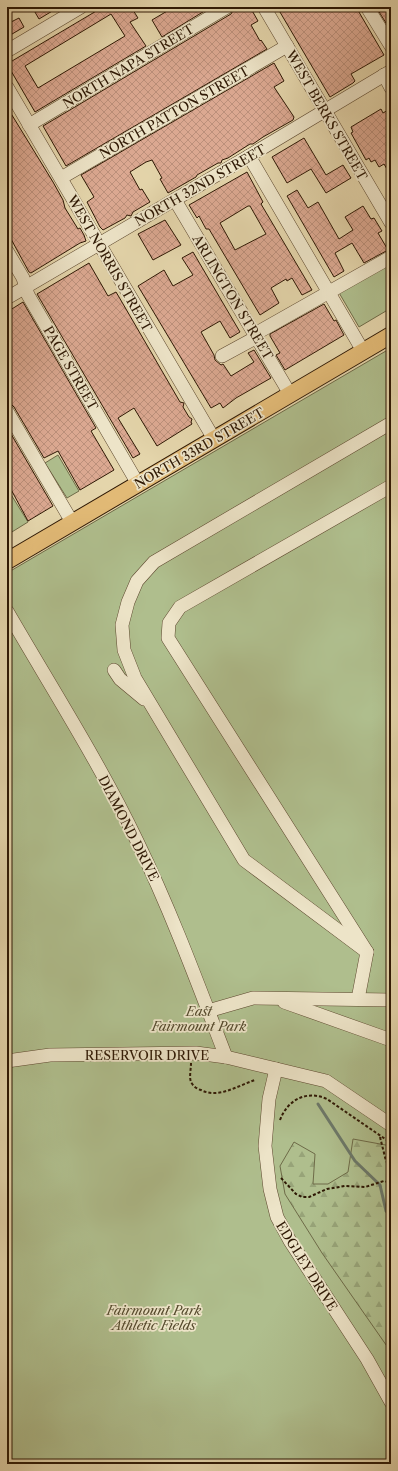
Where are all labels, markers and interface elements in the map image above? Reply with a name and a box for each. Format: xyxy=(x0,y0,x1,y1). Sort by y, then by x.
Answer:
street label: NORTH NAPA STREET xyxy=(59,20,197,112)
street label: WEST BERKS STREET xyxy=(283,46,371,183)
street label: NORTH PATTON STREET xyxy=(96,62,252,162)
street label: NORTH 32ND STREET xyxy=(132,141,269,229)
street label: WEST NORRIS STREET xyxy=(64,191,156,334)
street label: ARLINGTON STREET xyxy=(189,231,277,363)
street label: PAGE STREET xyxy=(40,323,102,413)
street label: NORTH 33RD STREET xyxy=(131,404,267,492)
street label: DIAMOND DRIVE xyxy=(95,772,163,884)
park label: East Fairmount Park xyxy=(151,1003,247,1034)
street label: RESERVOIR DRIVE xyxy=(85,1047,209,1063)
street label: EDGLEY DRIVE xyxy=(273,1218,341,1314)
park label: Fairmount Park Athletic Fields xyxy=(106,1302,202,1333)

